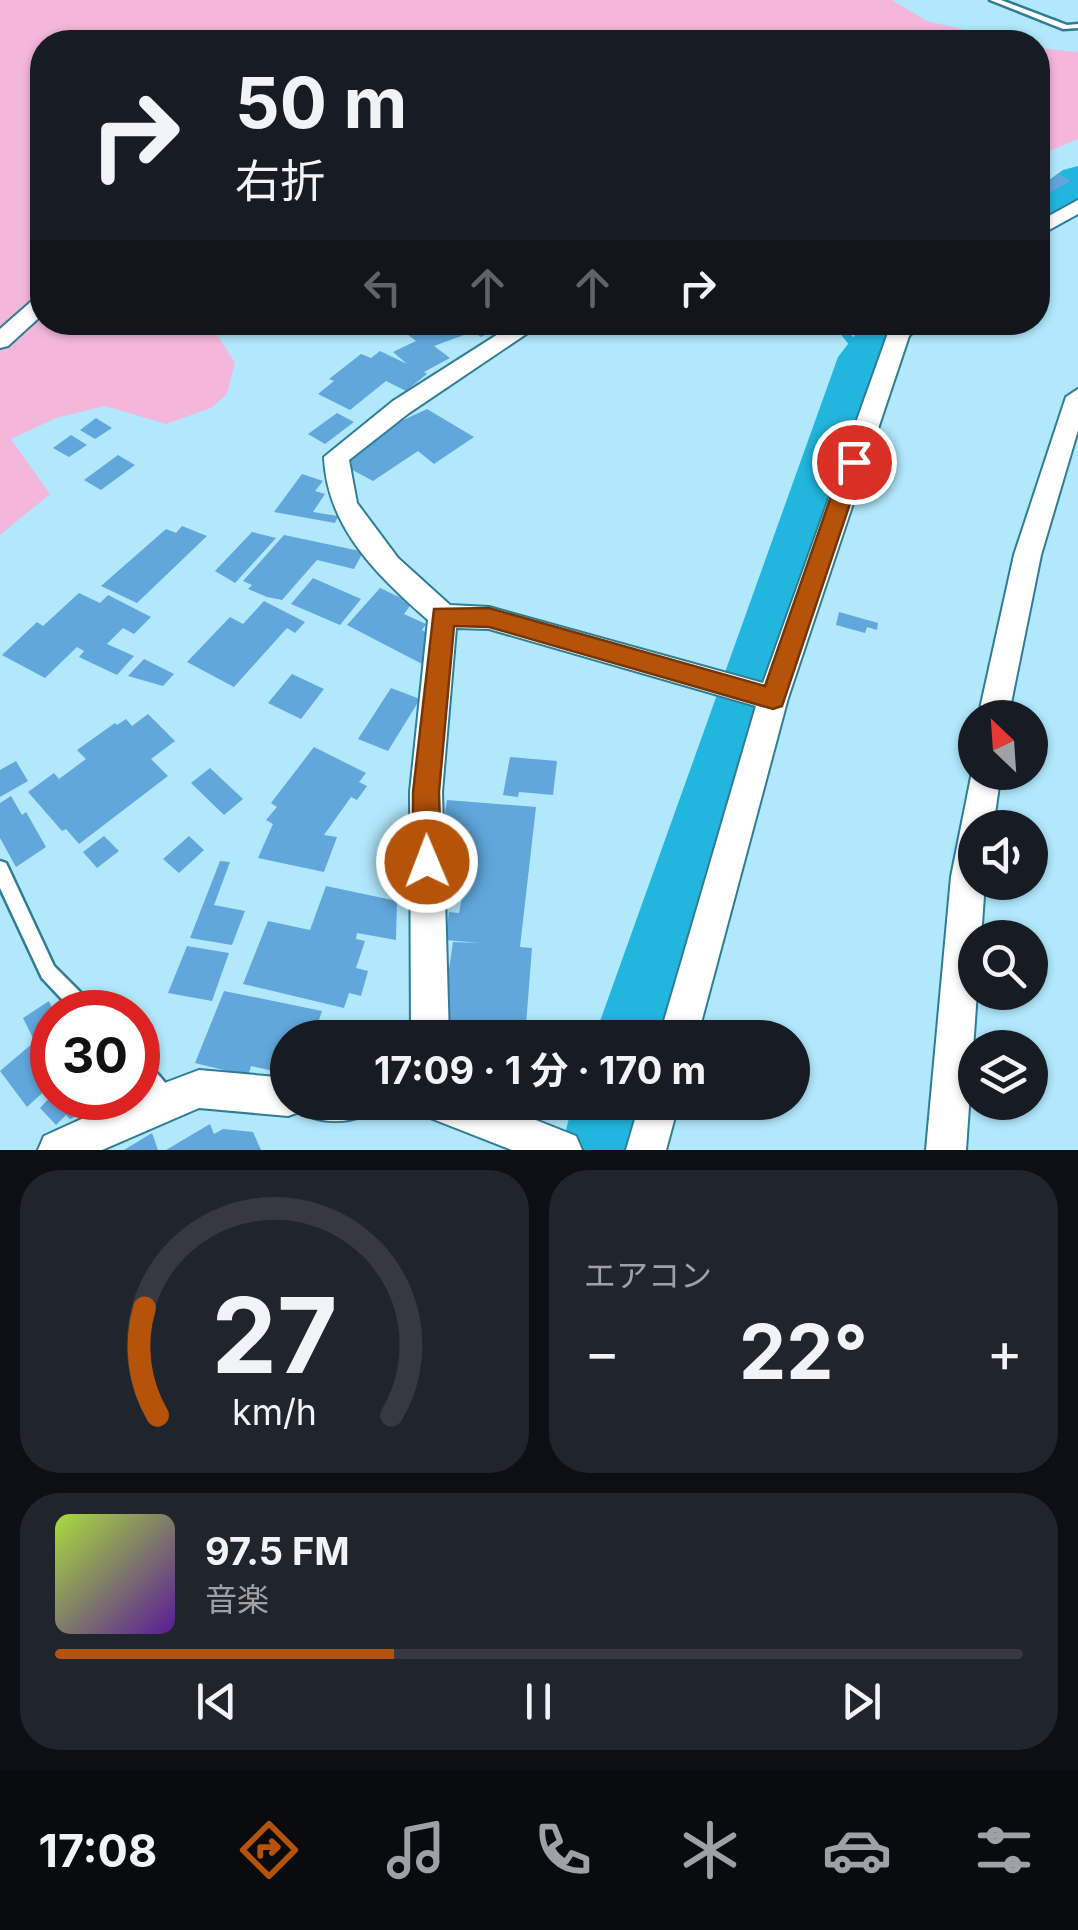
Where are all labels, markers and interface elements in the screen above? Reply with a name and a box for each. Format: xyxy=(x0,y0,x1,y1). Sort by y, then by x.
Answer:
text: 50 m xyxy=(235,60,407,145)
icon: right xyxy=(70,70,200,200)
text: 右折 xyxy=(235,153,325,208)
icon: left xyxy=(355,260,410,315)
icon: ahead xyxy=(460,260,515,315)
icon: ahead xyxy=(565,260,620,315)
icon: right xyxy=(670,260,725,315)
pin xyxy=(812,420,897,505)
icon: arrive xyxy=(827,435,882,490)
north arrow xyxy=(958,700,1048,790)
map controls xyxy=(958,700,1048,1120)
position arrow xyxy=(375,810,479,914)
button: sound xyxy=(958,810,1048,900)
button: search xyxy=(958,920,1048,1010)
speed limit sign: 30 xyxy=(30,990,160,1120)
button: layers xyxy=(958,1030,1048,1120)
text: 17:09 · 1 分 · 170 m xyxy=(374,1047,706,1093)
text: エアコン xyxy=(584,1256,712,1295)
text: 27 xyxy=(212,1272,338,1398)
text: 22° xyxy=(739,1306,868,1397)
text: − xyxy=(584,1319,620,1385)
text: + xyxy=(987,1319,1023,1385)
text: km/h xyxy=(232,1390,317,1434)
text: 97.5 FM xyxy=(205,1528,350,1574)
text: 音楽 xyxy=(205,1580,269,1619)
icon: previous xyxy=(189,1674,244,1729)
icon: pause xyxy=(511,1674,566,1729)
icon: next xyxy=(834,1674,889,1729)
icon: directions xyxy=(234,1815,304,1885)
icon: music xyxy=(381,1815,451,1885)
icon: phone xyxy=(528,1815,598,1885)
icon: climate xyxy=(675,1815,745,1885)
icon: car xyxy=(822,1815,892,1885)
icon: filters xyxy=(969,1815,1039,1885)
text: 17:08 xyxy=(39,1823,157,1878)

